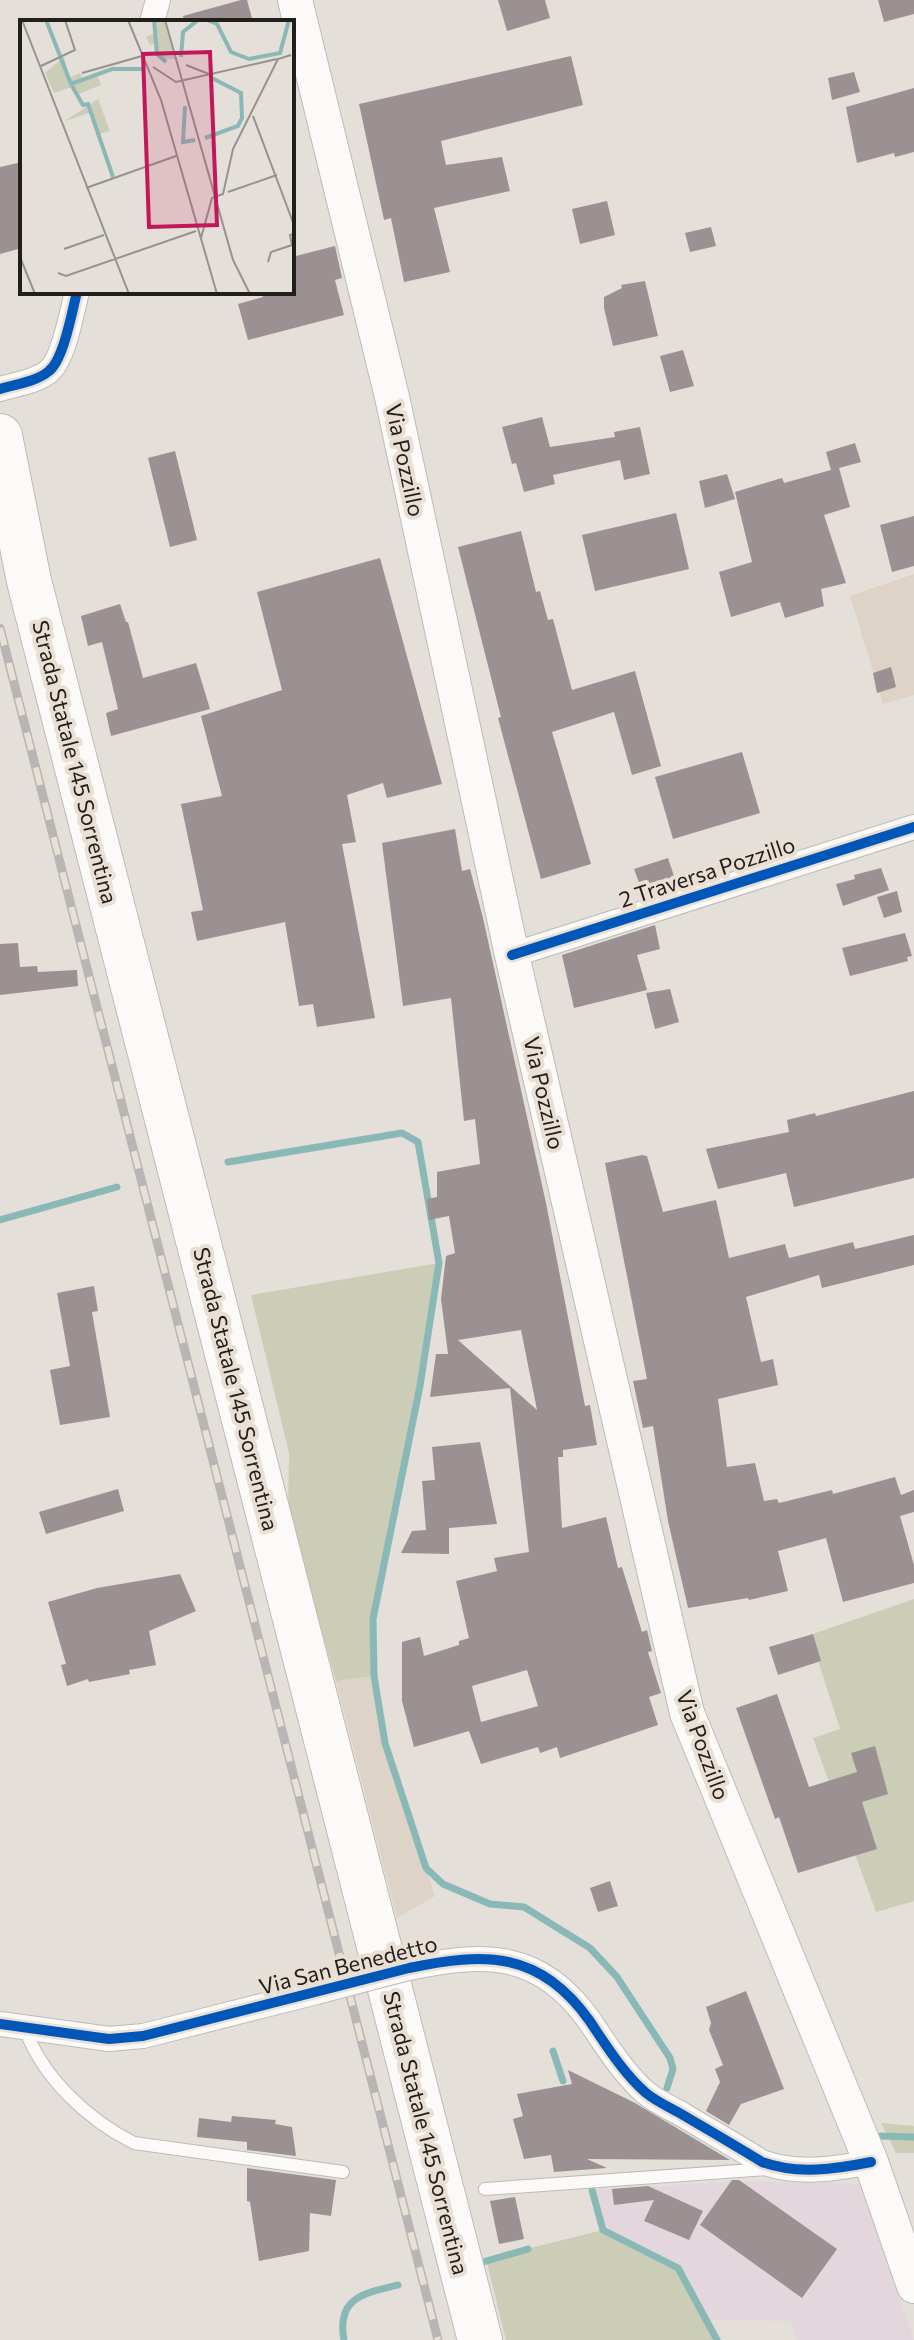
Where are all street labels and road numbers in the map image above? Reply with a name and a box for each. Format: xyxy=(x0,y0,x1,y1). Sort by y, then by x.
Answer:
street label: Via Pozzillo xyxy=(380,401,431,519)
street label: Strada Statale 145 Sorrentina xyxy=(27,617,124,906)
street label: 2 Traversa Pozzillo xyxy=(615,830,798,913)
street label: Via Pozzillo xyxy=(518,1034,571,1152)
street label: Strada Statale 145 Sorrentina xyxy=(188,1244,285,1533)
street label: Via Pozzillo xyxy=(671,1686,736,1803)
street label: Via San Benedetto xyxy=(256,1929,440,2000)
street label: Strada Statale 145 Sorrentina xyxy=(378,1988,475,2277)

